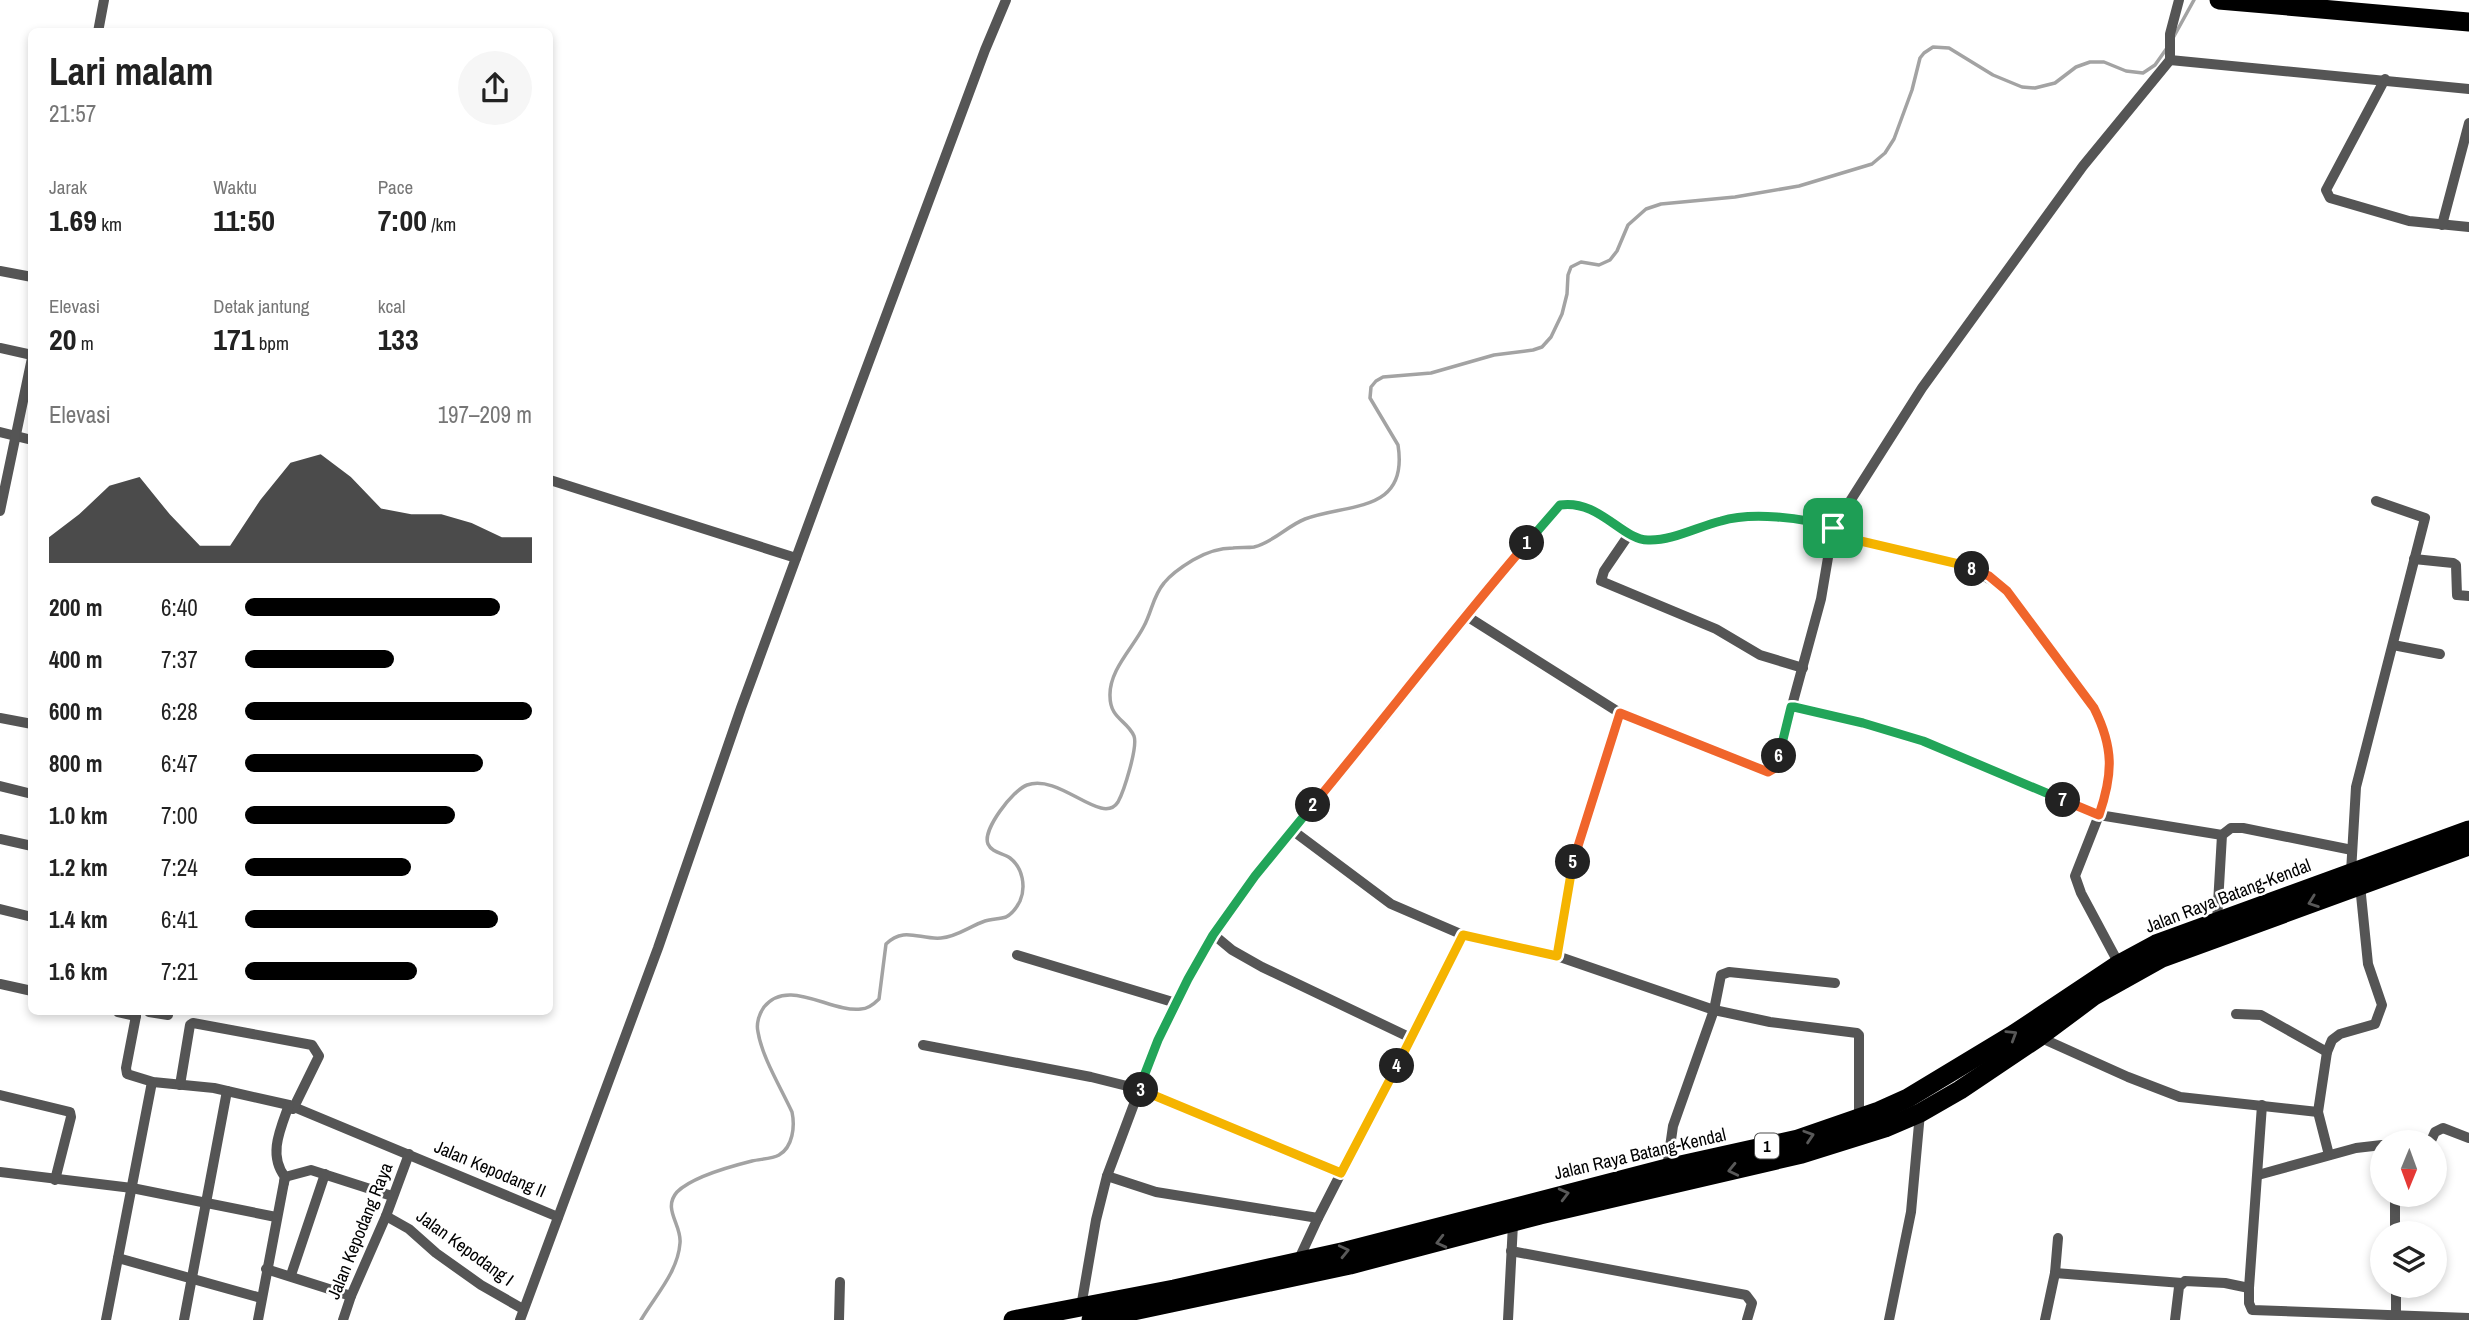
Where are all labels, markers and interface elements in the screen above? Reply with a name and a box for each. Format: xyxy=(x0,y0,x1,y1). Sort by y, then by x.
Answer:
text: Lari malam xyxy=(49,46,214,97)
button: share xyxy=(458,51,532,125)
text: 21:57 xyxy=(49,98,96,129)
text: Jarak xyxy=(49,174,87,200)
text: Waktu xyxy=(213,174,257,200)
text: Pace xyxy=(378,174,413,200)
text: 1.69 xyxy=(49,200,97,240)
text: 11:50 xyxy=(213,200,275,240)
text: 7:00 xyxy=(378,200,427,240)
text: km xyxy=(97,211,122,237)
text: /km xyxy=(427,211,456,237)
text: Elevasi xyxy=(49,293,100,319)
text: Detak jantung xyxy=(213,293,309,319)
text: kcal xyxy=(378,293,405,319)
text: 20 xyxy=(49,319,76,359)
text: 171 xyxy=(213,319,254,359)
text: 133 xyxy=(378,319,419,359)
text: m xyxy=(76,330,94,356)
text: bpm xyxy=(254,330,289,356)
text: Elevasi xyxy=(49,399,111,430)
text: 197–209 m xyxy=(438,399,532,430)
pin xyxy=(1803,498,1863,558)
icon: arrive xyxy=(1814,509,1852,547)
pin: 1 xyxy=(1510,526,1544,560)
text: 1 xyxy=(1522,529,1531,555)
pin: 8 xyxy=(1954,552,1990,586)
text: 8 xyxy=(1967,555,1976,581)
text: 200 m xyxy=(49,592,102,623)
text: 6:40 xyxy=(161,592,198,623)
text: 400 m xyxy=(49,644,102,675)
text: 7:37 xyxy=(161,644,198,675)
text: 600 m xyxy=(49,696,102,727)
text: 6:28 xyxy=(161,696,198,727)
pin: 6 xyxy=(1762,738,1796,774)
text: 6 xyxy=(1774,742,1783,768)
text: 800 m xyxy=(49,748,102,779)
text: 6:47 xyxy=(161,748,198,779)
pin: 7 xyxy=(2046,782,2080,818)
text: 7 xyxy=(2058,786,2067,812)
pin: 2 xyxy=(1296,788,1330,822)
text: 2 xyxy=(1308,791,1317,817)
text: 1.0 km xyxy=(49,800,108,831)
text: 7:00 xyxy=(161,800,198,831)
pin: 5 xyxy=(1556,844,1590,880)
text: 5 xyxy=(1568,848,1577,874)
text: 1.2 km xyxy=(49,852,108,883)
text: 7:24 xyxy=(161,852,198,883)
street label: Jalan Raya Batang-Kendal xyxy=(2141,852,2314,939)
one-way arrow xyxy=(2307,894,2319,908)
text: 1.4 km xyxy=(49,904,108,935)
text: 6:41 xyxy=(161,904,198,935)
text: 1.6 km xyxy=(49,956,108,987)
text: 7:21 xyxy=(161,956,198,987)
one-way arrow xyxy=(2004,1030,2017,1043)
pin: 4 xyxy=(1380,1048,1414,1084)
text: 4 xyxy=(1392,1052,1401,1078)
pin: 3 xyxy=(1124,1072,1158,1108)
text: 3 xyxy=(1136,1076,1145,1102)
street label: Jalan Raya Batang-Kendal xyxy=(1552,1122,1728,1185)
one-way arrow xyxy=(1803,1129,1815,1144)
north arrow xyxy=(2370,1130,2446,1208)
map controls xyxy=(2370,1130,2447,1298)
street label: Jalan Kepodang II xyxy=(431,1134,550,1203)
road number: 1 xyxy=(1755,1134,1779,1158)
street label: Jalan Kepodang Raya xyxy=(321,1159,398,1303)
one-way arrow xyxy=(1727,1162,1739,1176)
one-way arrow xyxy=(1558,1188,1570,1202)
street label: Jalan Kepodang I xyxy=(411,1204,519,1291)
button: layers xyxy=(2370,1221,2447,1298)
one-way arrow xyxy=(1435,1234,1447,1248)
one-way arrow xyxy=(1338,1245,1350,1259)

